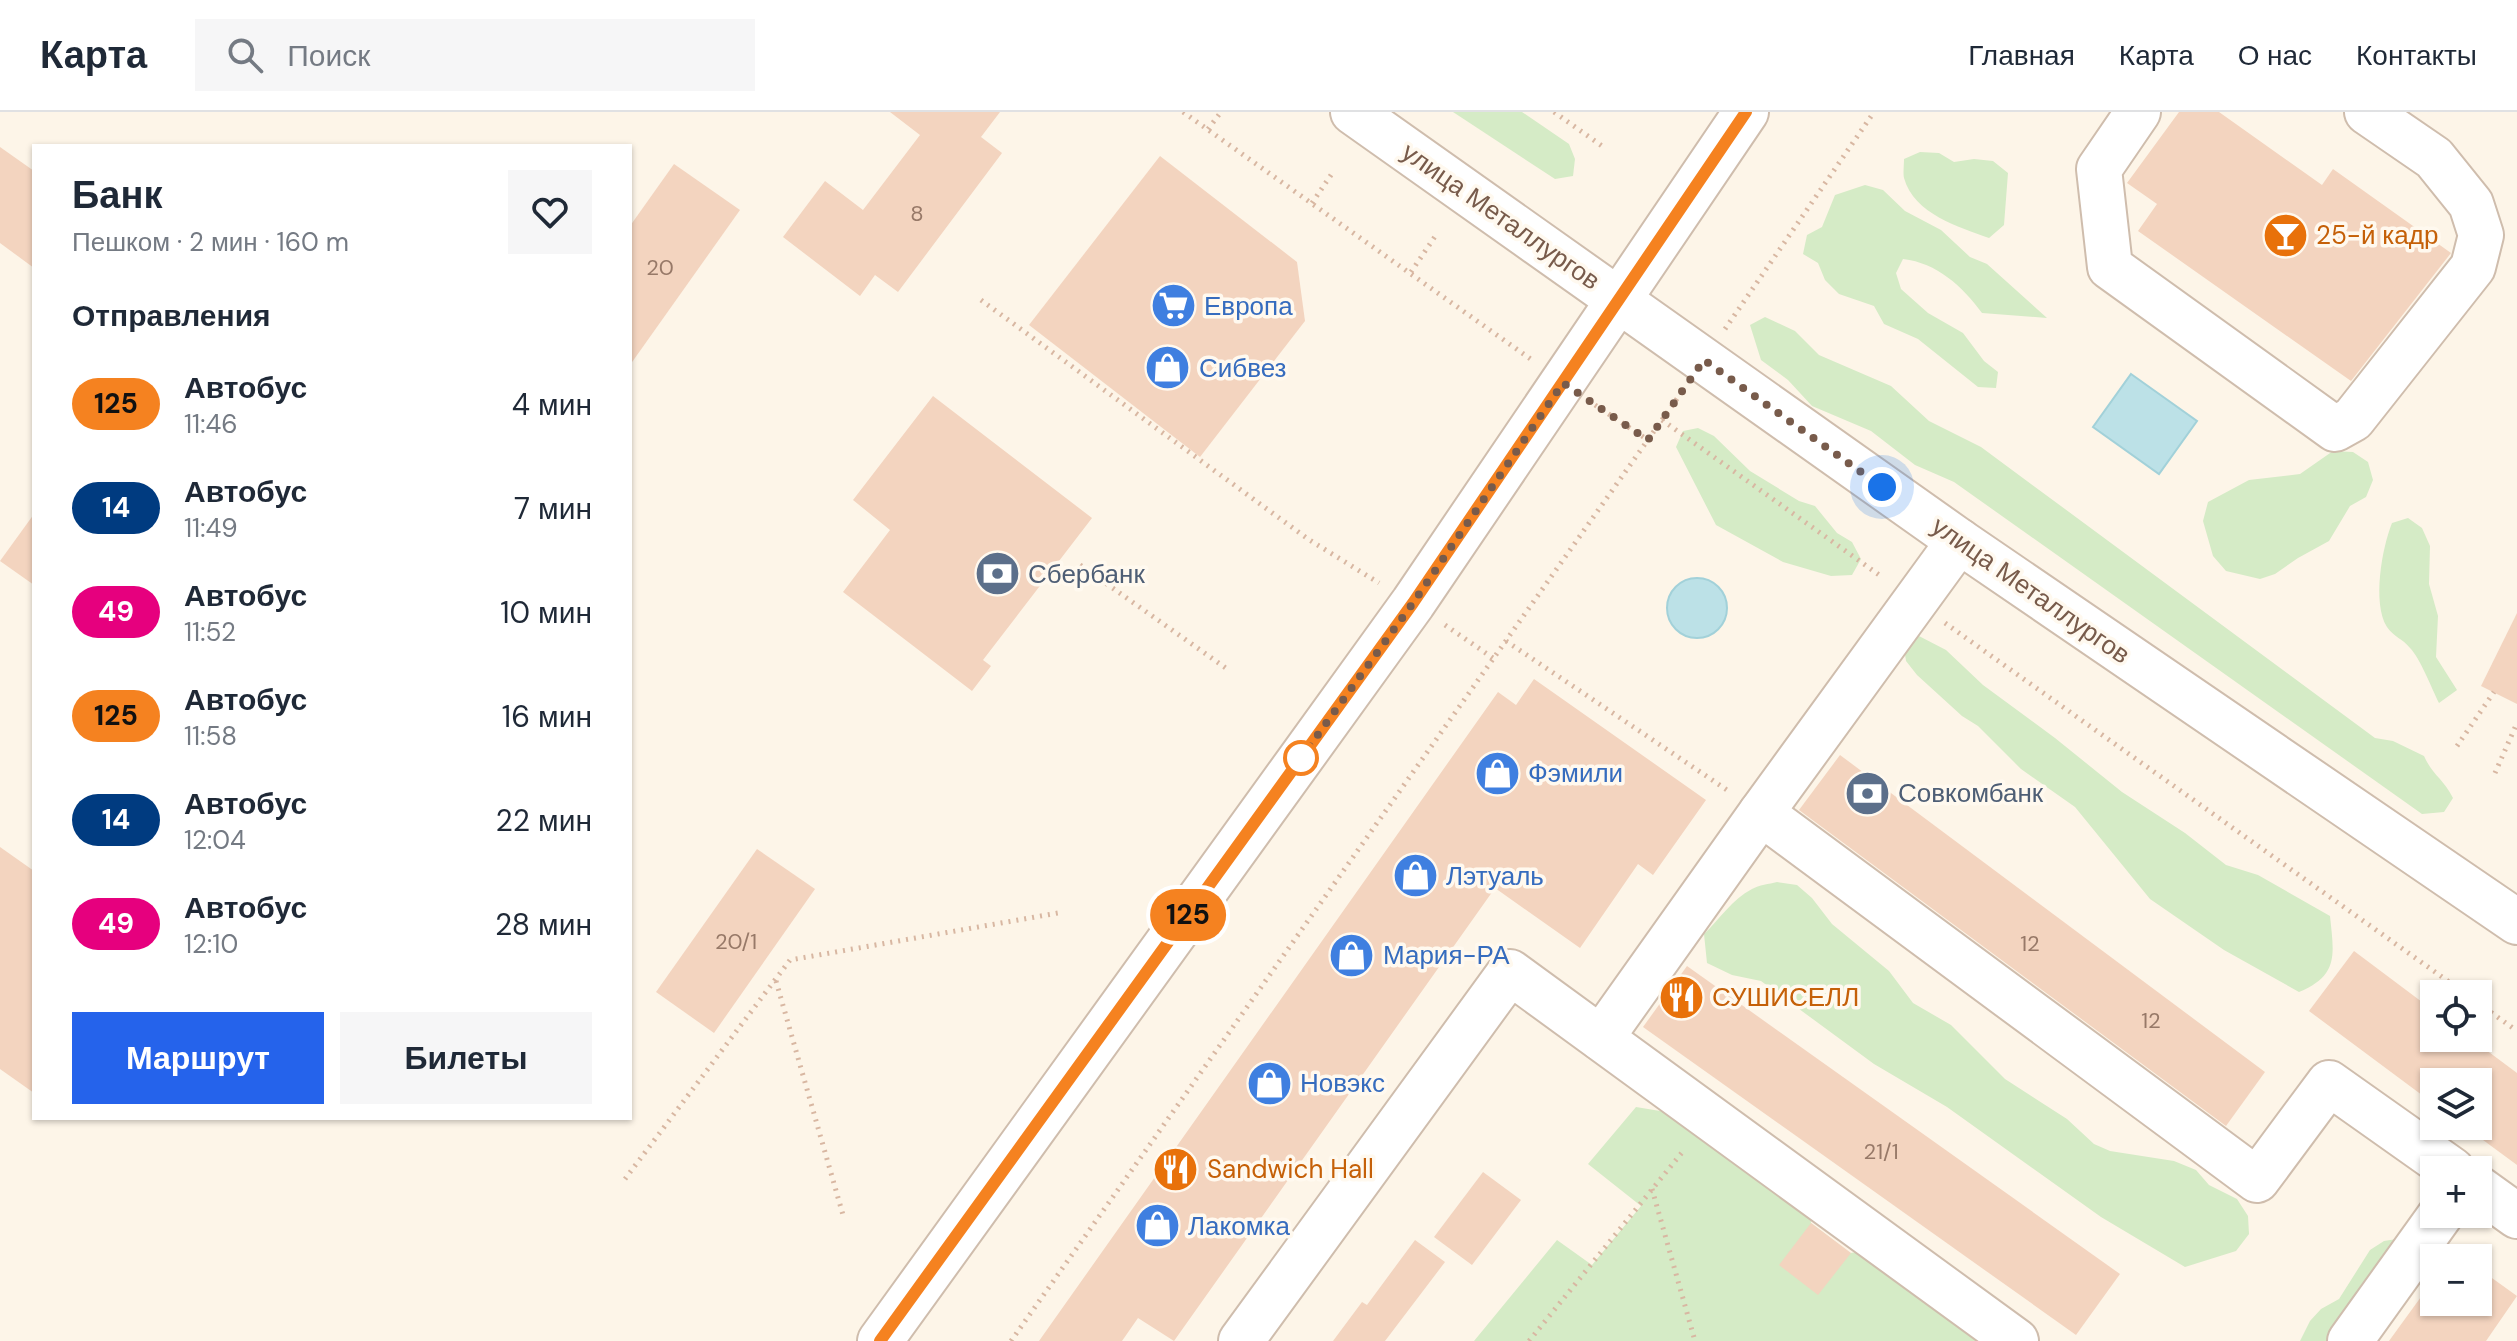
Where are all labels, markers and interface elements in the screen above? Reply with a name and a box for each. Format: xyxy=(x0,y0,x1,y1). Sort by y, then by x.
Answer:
search box xyxy=(195,19,755,91)
text: Карта xyxy=(40,30,147,80)
icon: search xyxy=(223,33,267,77)
text: Поиск xyxy=(287,36,370,75)
text: Главная xyxy=(1968,37,2075,74)
text: Карта xyxy=(2119,37,2194,74)
text: О нас xyxy=(2238,37,2312,74)
text: Контакты xyxy=(2356,37,2477,74)
street label: улица Металлургов xyxy=(1395,135,1607,297)
text: Банк xyxy=(72,170,162,220)
button: heart xyxy=(508,170,592,254)
house number: 8 xyxy=(910,199,924,228)
bar icon: 25-й кадр xyxy=(2261,211,2309,259)
place label: 25-й кадр xyxy=(2316,218,2438,252)
text: Пешком · 2 мин · 160 m xyxy=(72,225,349,259)
house number: 20 xyxy=(646,253,674,282)
supermarket icon: Европа xyxy=(1149,282,1197,330)
place label: Европа xyxy=(1204,289,1293,323)
text: Отправления xyxy=(72,296,271,335)
shop icon: Сибвез xyxy=(1144,344,1192,392)
place label: Сибвез xyxy=(1199,351,1287,385)
text: Автобус xyxy=(184,368,307,407)
text: 125 xyxy=(94,385,138,422)
text: 4 мин xyxy=(512,385,592,424)
text: 11:46 xyxy=(184,407,238,441)
your location xyxy=(1862,467,1902,507)
text: Автобус xyxy=(184,472,307,511)
text: 14 xyxy=(102,489,130,526)
text: 7 мин xyxy=(514,489,592,528)
street label: улица Металлургов xyxy=(1925,509,2137,671)
text: 11:49 xyxy=(184,511,238,545)
bank icon: Сбербанк xyxy=(973,550,1021,598)
place label: Сбербанк xyxy=(1028,557,1145,591)
text: Автобус xyxy=(184,576,307,615)
text: 49 xyxy=(98,593,134,630)
text: 10 мин xyxy=(500,593,592,632)
text: 11:52 xyxy=(184,615,236,649)
text: Автобус xyxy=(184,680,307,719)
text: 125 xyxy=(94,697,138,734)
text: 16 мин xyxy=(502,697,592,736)
text: 11:58 xyxy=(184,719,237,753)
unlabelled marker xyxy=(1284,741,1318,775)
shop icon: Фэмили xyxy=(1473,749,1521,797)
place label: Фэмили xyxy=(1528,756,1623,790)
bank icon: Совкомбанк xyxy=(1843,769,1891,817)
place label: Совкомбанк xyxy=(1898,776,2044,810)
text: Автобус xyxy=(184,784,307,823)
text: 14 xyxy=(102,801,130,838)
text: 22 мин xyxy=(496,801,592,840)
text: 12:04 xyxy=(184,823,246,857)
shop icon: Лэтуаль xyxy=(1391,852,1439,900)
place label: Лэтуаль xyxy=(1446,859,1544,893)
text: Автобус xyxy=(184,888,307,927)
line badge: 125 xyxy=(1142,889,1234,941)
text: 125 xyxy=(1166,896,1210,933)
text: 49 xyxy=(98,905,134,942)
text: 28 мин xyxy=(495,905,592,944)
text: 12:10 xyxy=(184,927,238,961)
house number: 20/1 xyxy=(715,927,757,956)
house number: 12 xyxy=(2020,929,2040,958)
shop icon: Мария-РА xyxy=(1328,931,1376,979)
place label: Мария-РА xyxy=(1383,938,1510,972)
restaurant icon: СУШИСЕЛЛ xyxy=(1657,973,1705,1021)
place label: СУШИСЕЛЛ xyxy=(1712,980,1859,1014)
map controls xyxy=(2420,980,2492,1316)
button: locate xyxy=(2420,980,2492,1052)
house number: 12 xyxy=(2141,1006,2161,1035)
button: Маршрут xyxy=(72,1012,324,1104)
button: Билеты xyxy=(340,1012,592,1104)
shop icon: Новэкс xyxy=(1245,1059,1293,1107)
place label: Новэкс xyxy=(1300,1066,1385,1100)
button: layers xyxy=(2420,1068,2492,1140)
house number: 21/1 xyxy=(1863,1137,1899,1166)
restaurant icon: Sandwich Hall xyxy=(1152,1145,1200,1193)
place label: Sandwich Hall xyxy=(1207,1152,1374,1186)
button: + xyxy=(2420,1156,2492,1228)
shop icon: Лакомка xyxy=(1133,1202,1181,1250)
place label: Лакомка xyxy=(1188,1209,1290,1243)
button: − xyxy=(2420,1244,2492,1316)

